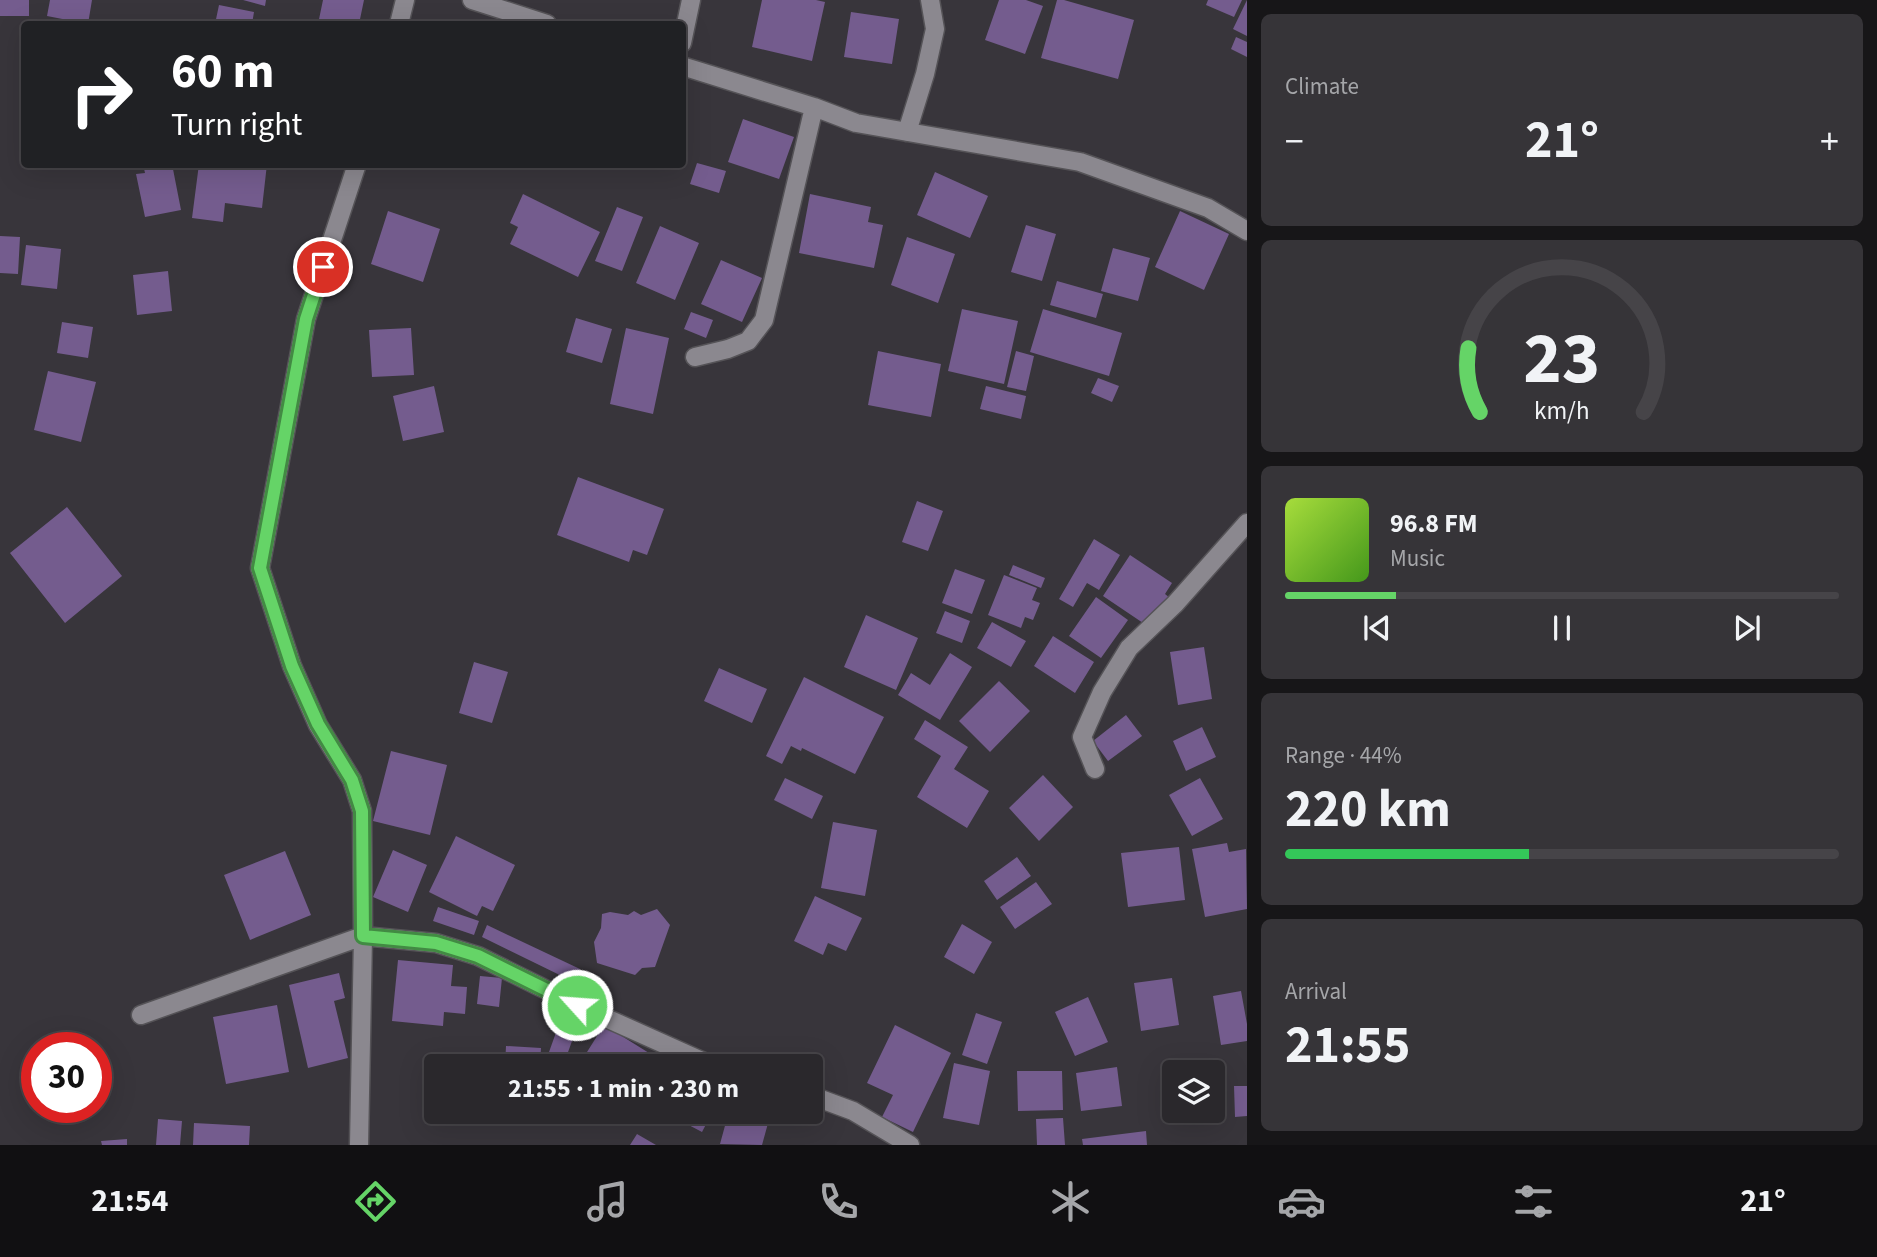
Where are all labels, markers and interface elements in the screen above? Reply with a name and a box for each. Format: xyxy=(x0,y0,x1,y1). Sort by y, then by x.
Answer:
text: 60 m xyxy=(171,37,275,107)
icon: right xyxy=(56,49,147,140)
text: Climate xyxy=(1285,70,1359,103)
text: Turn right xyxy=(171,102,302,148)
text: 21° xyxy=(1525,104,1599,178)
text: − xyxy=(1285,115,1304,169)
text: + xyxy=(1820,115,1839,169)
pin xyxy=(293,237,353,297)
icon: arrive xyxy=(304,248,342,286)
text: 23 xyxy=(1524,308,1600,412)
text: km/h xyxy=(1534,393,1590,429)
text: 96.8 FM xyxy=(1390,505,1478,542)
text: Music xyxy=(1390,542,1445,575)
icon: previous xyxy=(1358,609,1396,647)
icon: pause xyxy=(1543,609,1581,647)
icon: next xyxy=(1728,609,1766,647)
text: Range · 44% xyxy=(1285,739,1402,772)
text: 220 km xyxy=(1285,773,1451,847)
position arrow xyxy=(540,968,614,1042)
text: Arrival xyxy=(1285,975,1347,1008)
text: 21:55 xyxy=(1285,1009,1410,1083)
speed limit sign: 30 xyxy=(21,1032,112,1123)
map controls xyxy=(1162,1060,1225,1123)
button: layers xyxy=(1162,1060,1225,1123)
text: 21:55 · 1 min · 230 m xyxy=(508,1070,739,1107)
icon: directions xyxy=(351,1177,400,1226)
icon: music xyxy=(583,1177,632,1226)
icon: phone xyxy=(814,1177,863,1226)
icon: climate xyxy=(1046,1177,1095,1226)
icon: car xyxy=(1277,1177,1326,1226)
icon: filters xyxy=(1509,1177,1558,1226)
text: 21:54 xyxy=(91,1178,168,1224)
text: 21° xyxy=(1740,1178,1786,1224)

